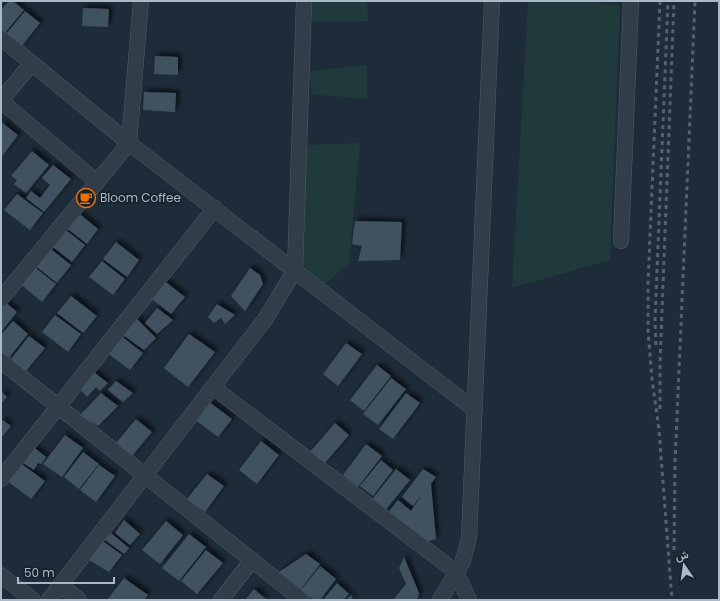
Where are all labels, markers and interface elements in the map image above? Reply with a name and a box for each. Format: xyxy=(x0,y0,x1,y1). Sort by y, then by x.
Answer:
cafe icon: Bloom Coffee xyxy=(75,187,97,209)
place label: Bloom Coffee xyxy=(100,189,181,206)
north arrow xyxy=(664,545,704,585)
text: ش xyxy=(674,546,690,565)
scale bar xyxy=(18,559,114,585)
text: 50 m xyxy=(24,564,55,581)

